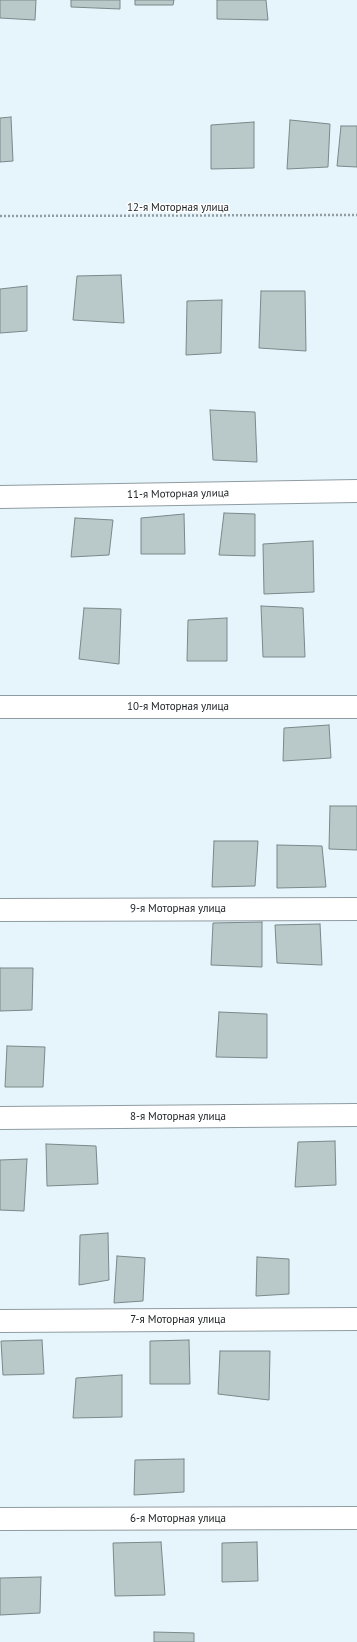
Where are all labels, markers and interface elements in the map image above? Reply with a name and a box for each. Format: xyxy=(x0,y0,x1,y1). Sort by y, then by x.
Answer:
street label: 12-я Моторная улица xyxy=(127,201,229,215)
street label: 11-я Моторная улица xyxy=(127,487,229,501)
street label: 10-я Моторная улица xyxy=(127,700,229,714)
street label: 9-я Моторная улица xyxy=(130,902,226,916)
street label: 8-я Моторная улица xyxy=(130,1110,226,1124)
street label: 7-я Моторная улица xyxy=(130,1313,226,1327)
street label: 6-я Моторная улица xyxy=(130,1512,226,1526)

